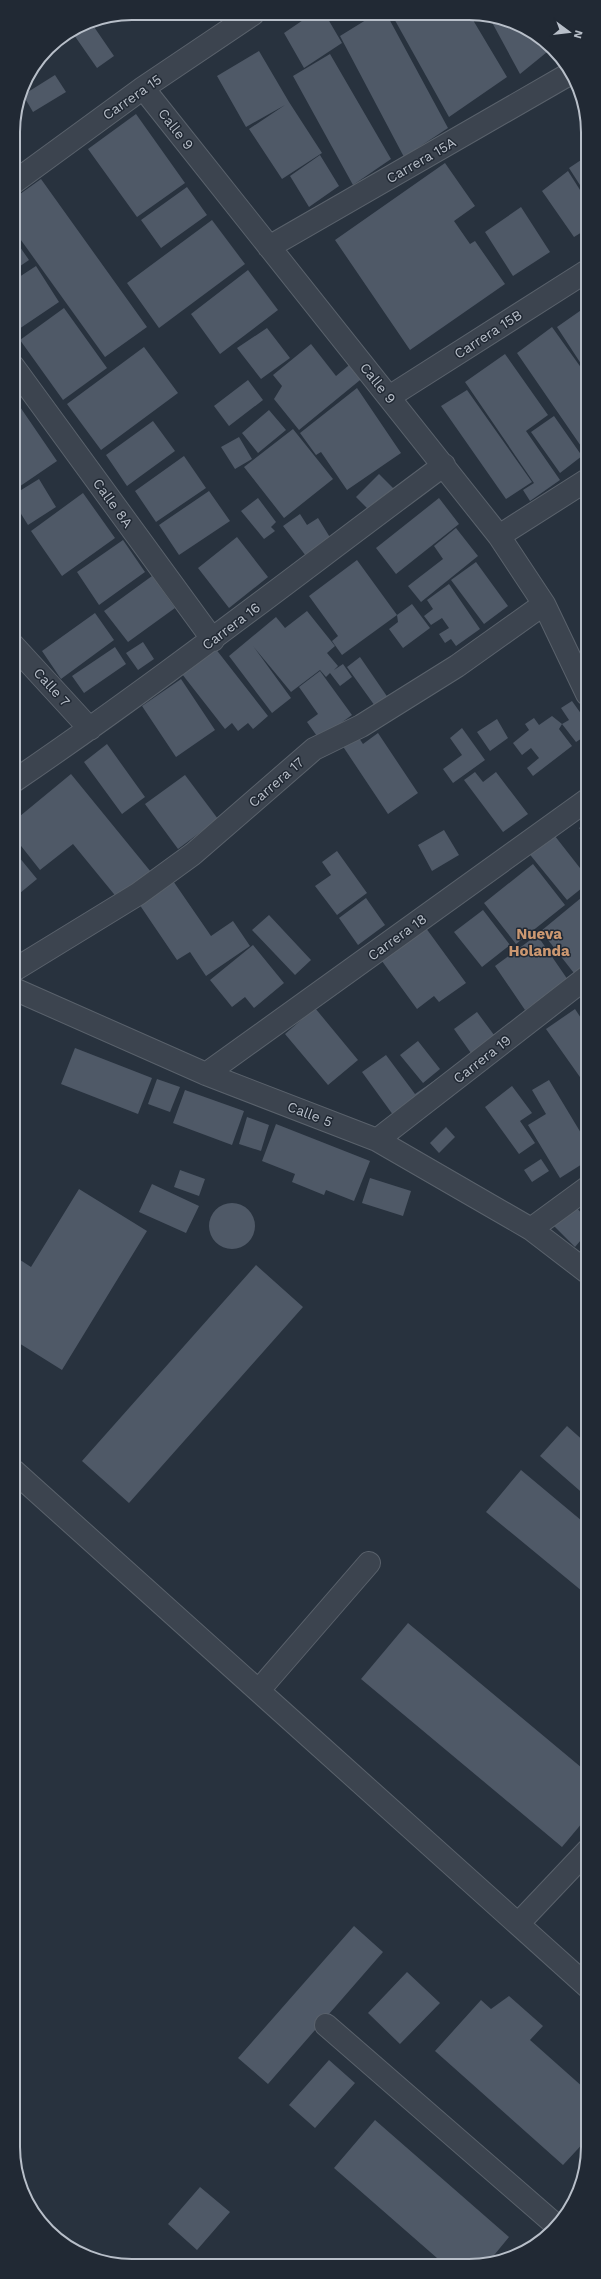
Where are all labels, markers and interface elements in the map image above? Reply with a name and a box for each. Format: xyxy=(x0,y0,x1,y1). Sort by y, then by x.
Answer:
north arrow xyxy=(549,12,589,52)
text: N xyxy=(571,29,586,40)
street label: Carrera 15 xyxy=(100,71,164,123)
street label: Calle 9 xyxy=(155,105,197,153)
street label: Carrera 15A xyxy=(384,134,458,186)
street label: Carrera 15B xyxy=(451,306,525,362)
street label: Calle 9 xyxy=(357,359,399,407)
street label: Calle 8A xyxy=(90,475,136,531)
street label: Carrera 16 xyxy=(199,599,263,653)
street label: Calle 7 xyxy=(31,664,74,710)
street label: Carrera 17 xyxy=(245,754,307,810)
street label: Carrera 18 xyxy=(365,910,429,964)
district label: Nueva Holanda xyxy=(508,925,570,960)
street label: Carrera 19 xyxy=(450,1032,514,1086)
street label: Calle 5 xyxy=(285,1098,335,1130)

